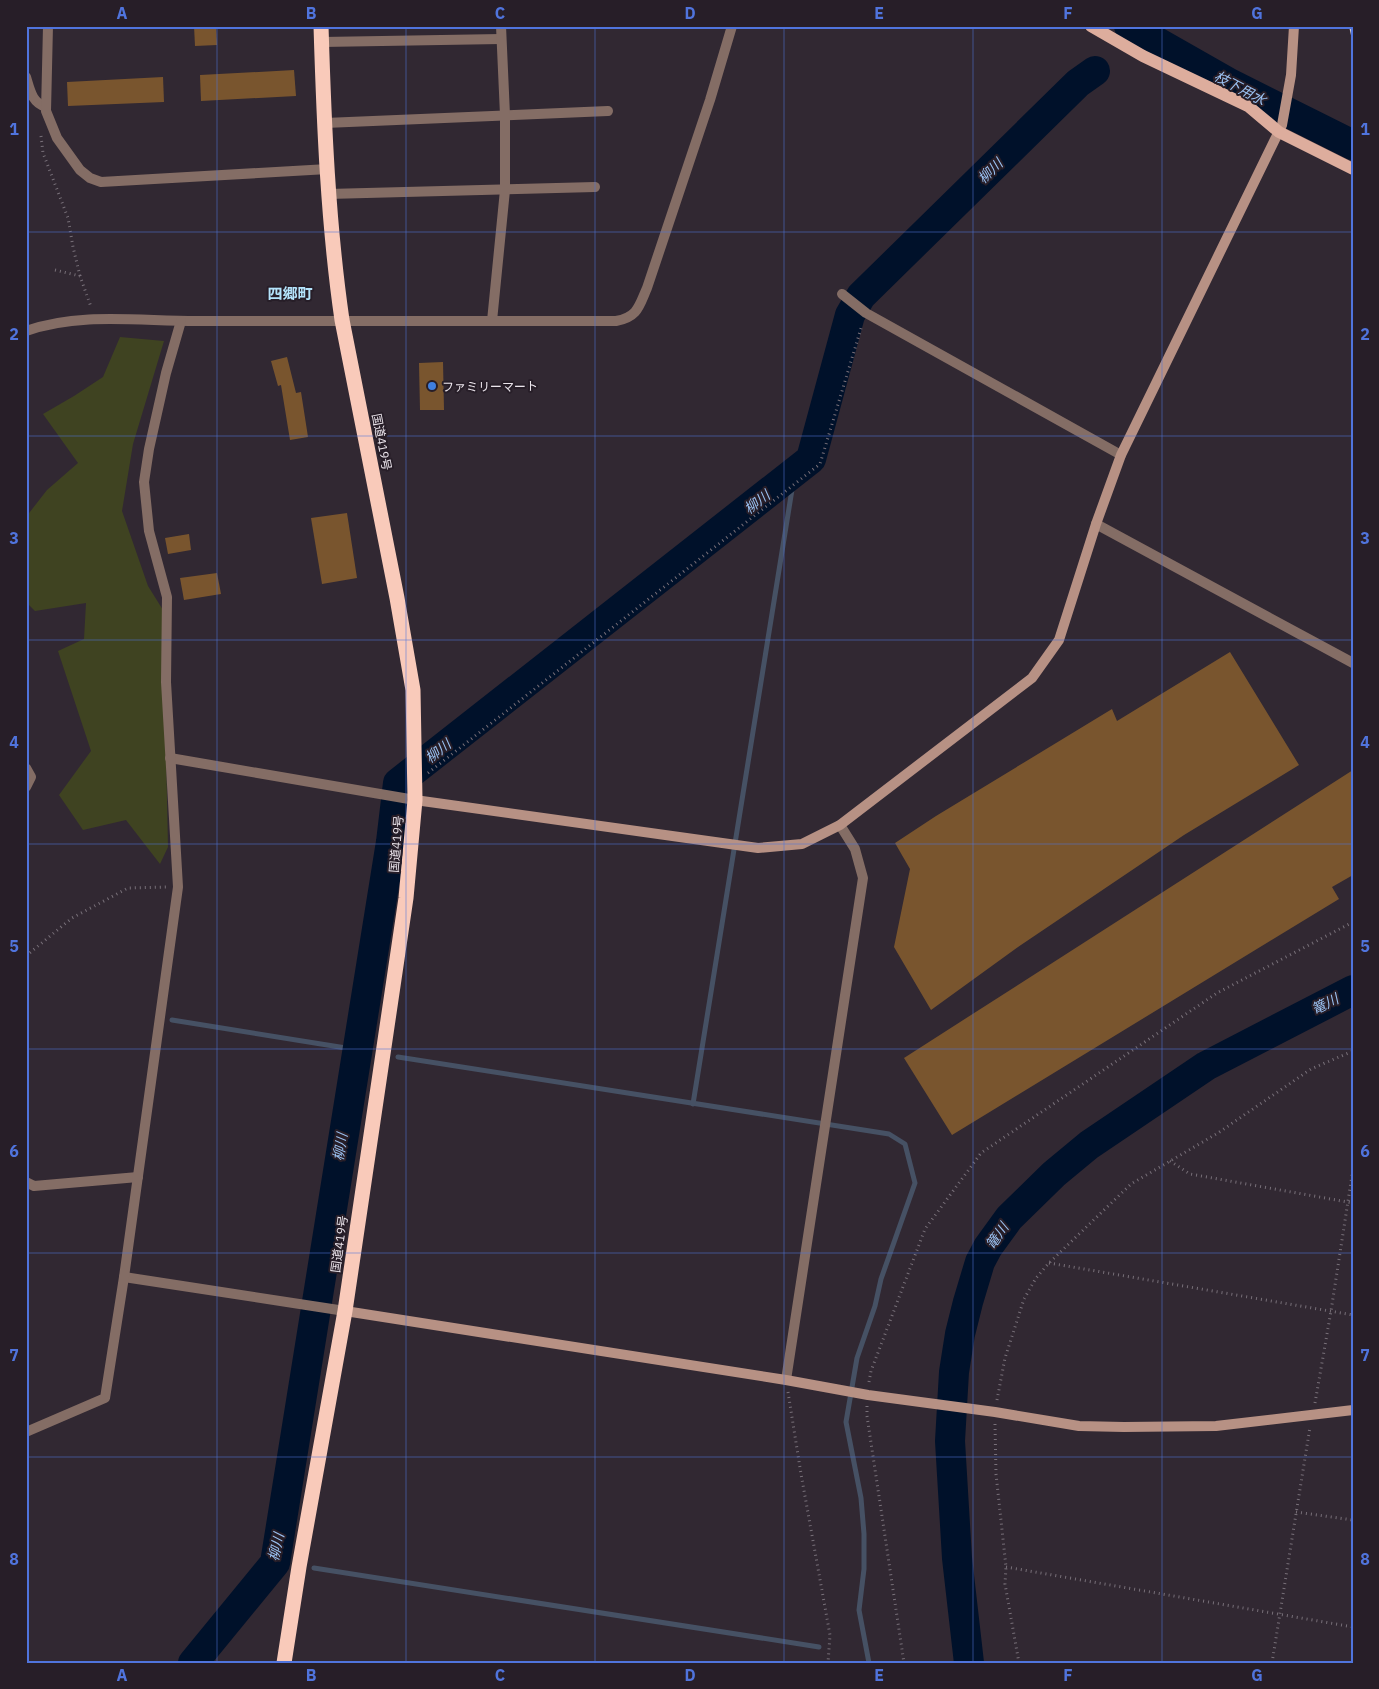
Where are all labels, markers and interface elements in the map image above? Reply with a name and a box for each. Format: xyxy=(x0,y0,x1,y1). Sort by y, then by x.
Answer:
text: A xyxy=(117,3,128,23)
text: B xyxy=(306,3,317,23)
text: C xyxy=(495,3,505,23)
text: D xyxy=(684,3,696,23)
text: E xyxy=(874,3,884,23)
text: F xyxy=(1063,3,1073,23)
text: G xyxy=(1251,3,1263,23)
water label: 枝下用水 xyxy=(1211,67,1271,110)
text: 1 xyxy=(9,119,19,139)
text: 1 xyxy=(1360,119,1370,139)
water label: 柳川 xyxy=(974,153,1008,187)
district label: 四郷町 xyxy=(267,284,313,303)
text: 2 xyxy=(9,324,19,344)
text: 2 xyxy=(1360,324,1370,344)
place label: ファミリーマート xyxy=(442,379,538,394)
marker: ファミリーマート xyxy=(426,380,438,392)
street label: 国道419号 xyxy=(369,412,395,472)
water label: 柳川 xyxy=(740,485,775,518)
text: 3 xyxy=(9,528,19,548)
text: 3 xyxy=(1360,528,1370,548)
text: 4 xyxy=(9,732,19,752)
text: 4 xyxy=(1360,732,1370,752)
water label: 柳川 xyxy=(421,734,456,767)
street label: 国道419号 xyxy=(386,815,406,873)
text: 5 xyxy=(9,936,19,956)
text: 5 xyxy=(1360,936,1370,956)
water label: 篭川 xyxy=(1308,989,1343,1018)
water label: 柳川 xyxy=(329,1130,351,1162)
text: 6 xyxy=(9,1141,19,1161)
text: 6 xyxy=(1360,1141,1370,1161)
street label: 国道419号 xyxy=(328,1214,350,1274)
water label: 篭川 xyxy=(982,1218,1014,1253)
text: 7 xyxy=(9,1345,19,1365)
text: 7 xyxy=(1360,1345,1370,1365)
water label: 柳川 xyxy=(264,1529,288,1563)
text: 8 xyxy=(9,1549,19,1569)
text: 8 xyxy=(1360,1549,1370,1569)
text: A xyxy=(117,1665,128,1685)
text: B xyxy=(306,1665,317,1685)
text: C xyxy=(495,1665,505,1685)
text: D xyxy=(684,1665,696,1685)
text: E xyxy=(874,1665,884,1685)
text: F xyxy=(1063,1665,1073,1685)
text: G xyxy=(1251,1665,1263,1685)

